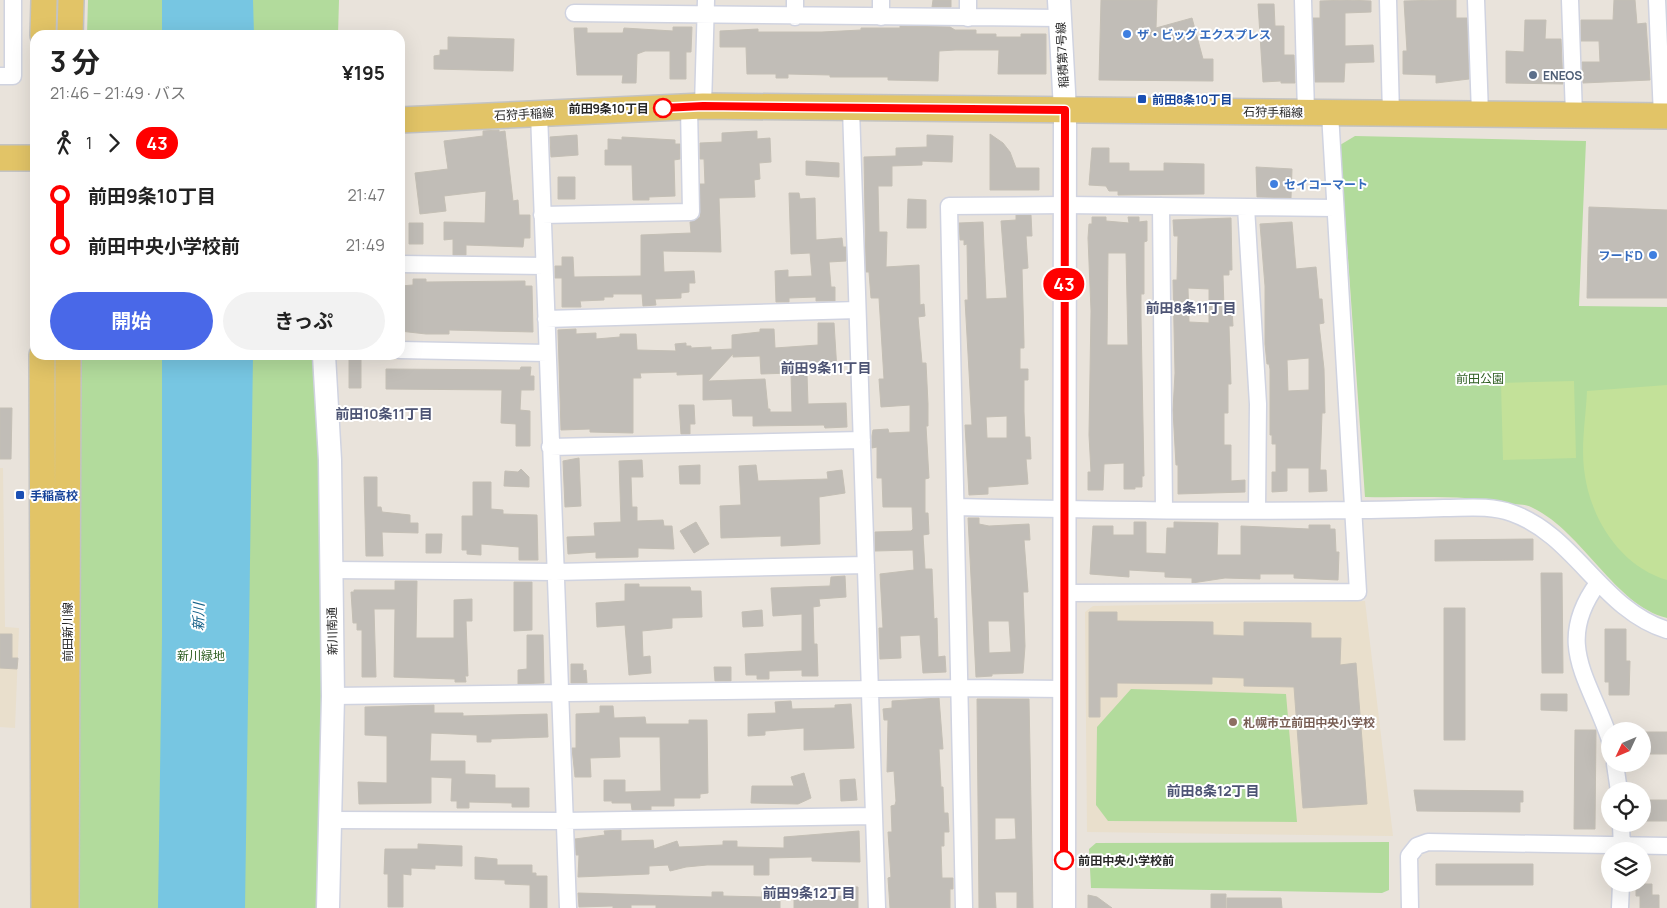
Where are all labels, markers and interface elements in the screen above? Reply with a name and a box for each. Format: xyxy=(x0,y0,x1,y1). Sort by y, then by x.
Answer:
street label: 稲積第7号線 xyxy=(1052,22,1072,88)
place label: ザ・ビッグ エクスプレス xyxy=(1137,26,1271,43)
marker: ザ・ビッグ エクスプレス xyxy=(1121,28,1133,40)
text: 3 分 xyxy=(50,42,100,80)
text: ¥195 xyxy=(342,60,385,86)
place label: ENEOS xyxy=(1543,67,1582,84)
marker: ENEOS xyxy=(1527,69,1539,81)
text: 21:46 – 21:49 · バス xyxy=(50,82,186,104)
place label: 前田8条10丁目 xyxy=(1152,91,1233,108)
marker: 前田8条10丁目 xyxy=(1136,93,1148,105)
marker: 前田9条10丁目 xyxy=(653,98,673,118)
place label: 前田9条10丁目 xyxy=(568,100,649,117)
street label: 石狩手稲線 xyxy=(1243,103,1303,121)
street label: 石狩手稲線 xyxy=(494,104,554,124)
icon: walk xyxy=(50,129,78,157)
icon: forward xyxy=(100,129,128,157)
text: 43 xyxy=(146,131,168,155)
text: 1 xyxy=(86,132,92,154)
place label: セイコーマート xyxy=(1284,176,1368,193)
marker: セイコーマート xyxy=(1268,178,1280,190)
text: 前田9条10丁目 xyxy=(88,183,216,209)
text: 21:47 xyxy=(347,184,385,206)
text: 前田中央小学校前 xyxy=(88,233,240,259)
text: 21:49 xyxy=(346,234,385,256)
place label: フードD xyxy=(1599,247,1643,264)
marker: フードD xyxy=(1647,249,1659,261)
line badge: 43 xyxy=(1042,268,1086,300)
text: 43 xyxy=(1053,272,1075,296)
button: 開始 xyxy=(50,292,213,350)
button: きっぷ xyxy=(223,292,385,350)
district label: 前田8条11丁目 xyxy=(1146,298,1236,317)
district label: 前田9条11丁目 xyxy=(781,358,871,377)
park label: 前田公園 xyxy=(1456,370,1504,387)
district label: 前田10条11丁目 xyxy=(335,404,433,423)
place label: 手稲高校 xyxy=(30,487,78,504)
marker: 手稲高校 xyxy=(14,489,26,501)
water label: 新川 xyxy=(188,601,208,631)
street label: 前田新川線 xyxy=(59,602,76,662)
street label: 新川南通 xyxy=(323,607,341,655)
park label: 新川緑地 xyxy=(177,647,225,664)
place label: 札幌市立前田中央小学校 xyxy=(1243,714,1375,731)
marker: 札幌市立前田中央小学校 xyxy=(1227,716,1239,728)
north arrow xyxy=(1601,722,1651,772)
map controls xyxy=(1601,722,1651,892)
district label: 前田8条12丁目 xyxy=(1166,781,1260,800)
button: locate xyxy=(1601,782,1651,832)
button: layers xyxy=(1601,842,1651,892)
marker: 前田中央小学校前 xyxy=(1054,850,1074,870)
place label: 前田中央小学校前 xyxy=(1078,852,1174,869)
district label: 前田9条12丁目 xyxy=(762,883,856,902)

